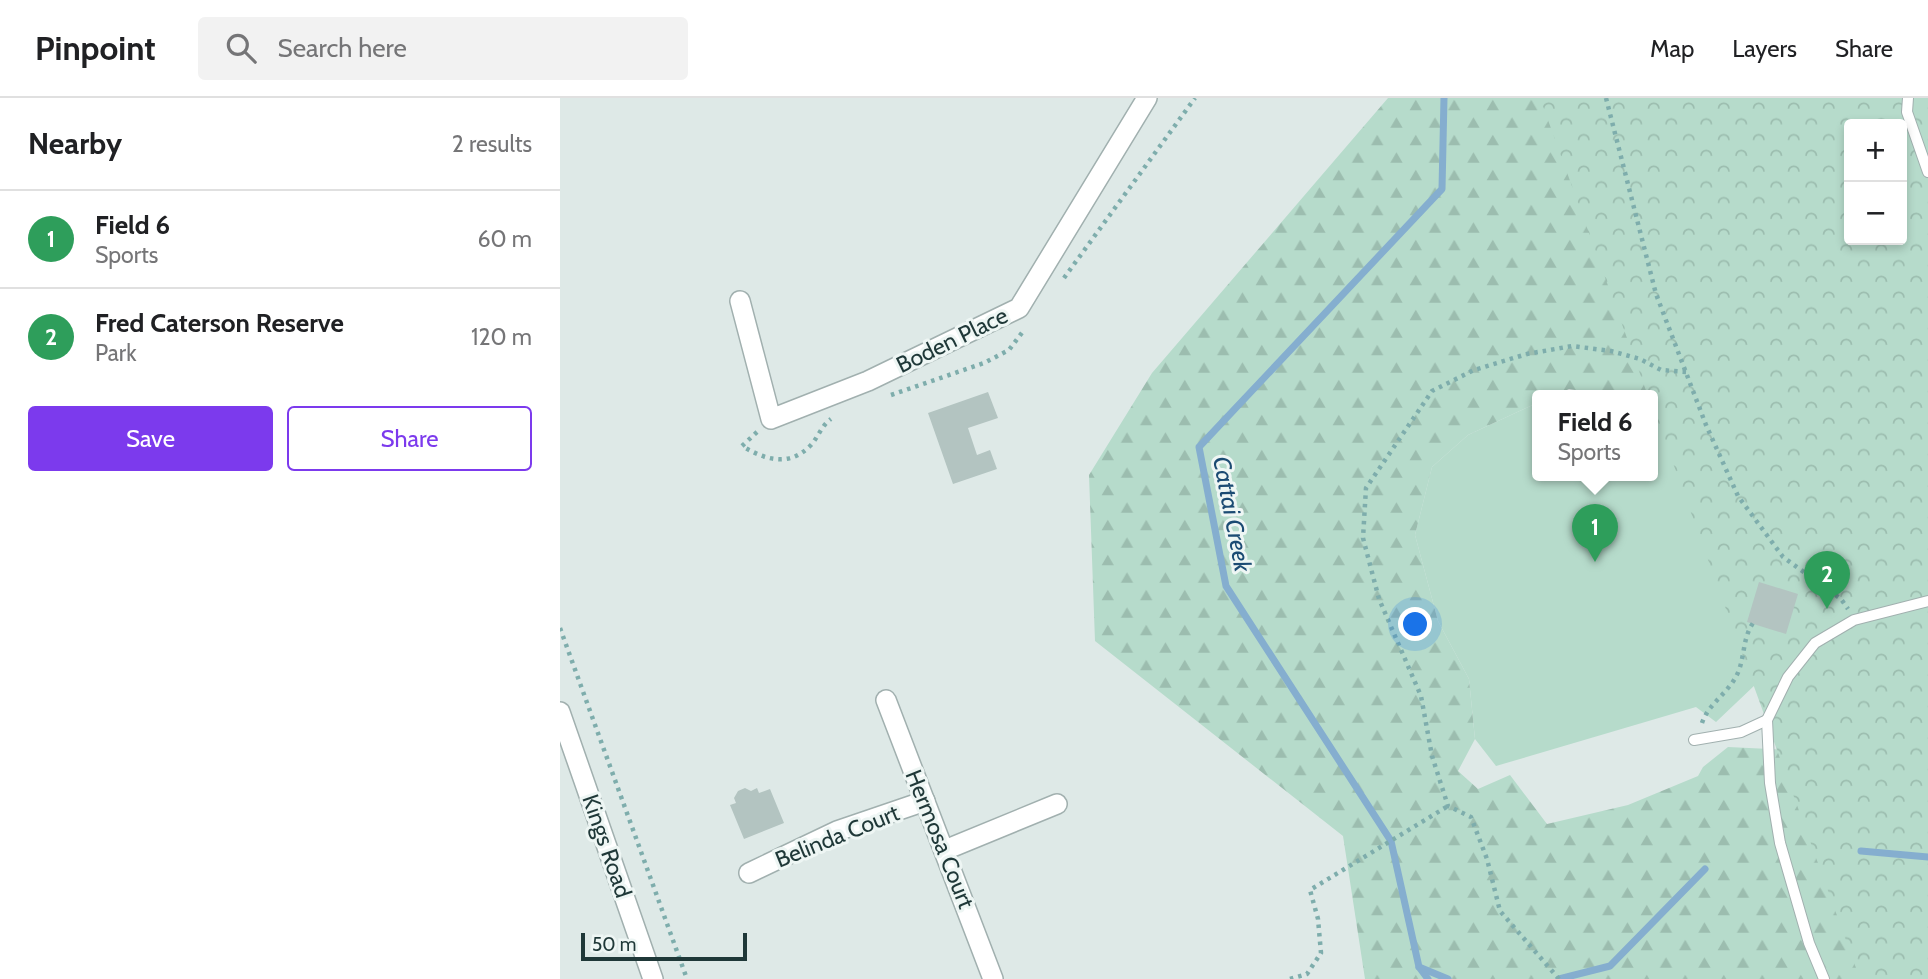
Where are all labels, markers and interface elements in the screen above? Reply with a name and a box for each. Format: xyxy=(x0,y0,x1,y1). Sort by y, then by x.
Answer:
search box xyxy=(198,17,688,80)
text: Pinpoint xyxy=(35,28,156,68)
icon: search xyxy=(222,29,260,67)
text: Search here xyxy=(278,32,407,64)
text: Map xyxy=(1650,34,1694,63)
text: Layers xyxy=(1732,34,1797,63)
text: Share xyxy=(1835,34,1893,63)
map controls xyxy=(1844,119,1907,245)
button: + xyxy=(1844,119,1907,182)
text: Nearby xyxy=(28,125,122,162)
text: 2 results xyxy=(452,130,532,158)
button: − xyxy=(1844,182,1907,245)
text: Field 6 xyxy=(95,209,170,241)
text: 1 xyxy=(47,225,55,253)
text: 60 m xyxy=(478,225,532,253)
text: Sports xyxy=(95,241,158,269)
street label: Boden Place xyxy=(892,301,1012,379)
text: Fred Caterson Reserve xyxy=(95,307,344,339)
text: 2 xyxy=(45,323,57,351)
text: 120 m xyxy=(471,323,532,351)
text: Park xyxy=(95,339,136,367)
popup xyxy=(1532,390,1658,481)
button: Save xyxy=(28,406,273,471)
button: Share xyxy=(287,406,532,471)
text: Field 6 xyxy=(1557,406,1633,438)
text: Sports xyxy=(1557,438,1621,466)
water label: Cattai Creek xyxy=(1207,454,1258,575)
pin: 1 xyxy=(1572,504,1618,562)
pin: 2 xyxy=(1804,551,1850,609)
your location xyxy=(1398,607,1432,641)
street label: Hermosa Court xyxy=(899,766,981,913)
street label: Kings Road xyxy=(576,791,638,901)
street label: Belinda Court xyxy=(771,798,903,874)
scale bar xyxy=(581,930,747,962)
text: 50 m xyxy=(592,933,636,956)

